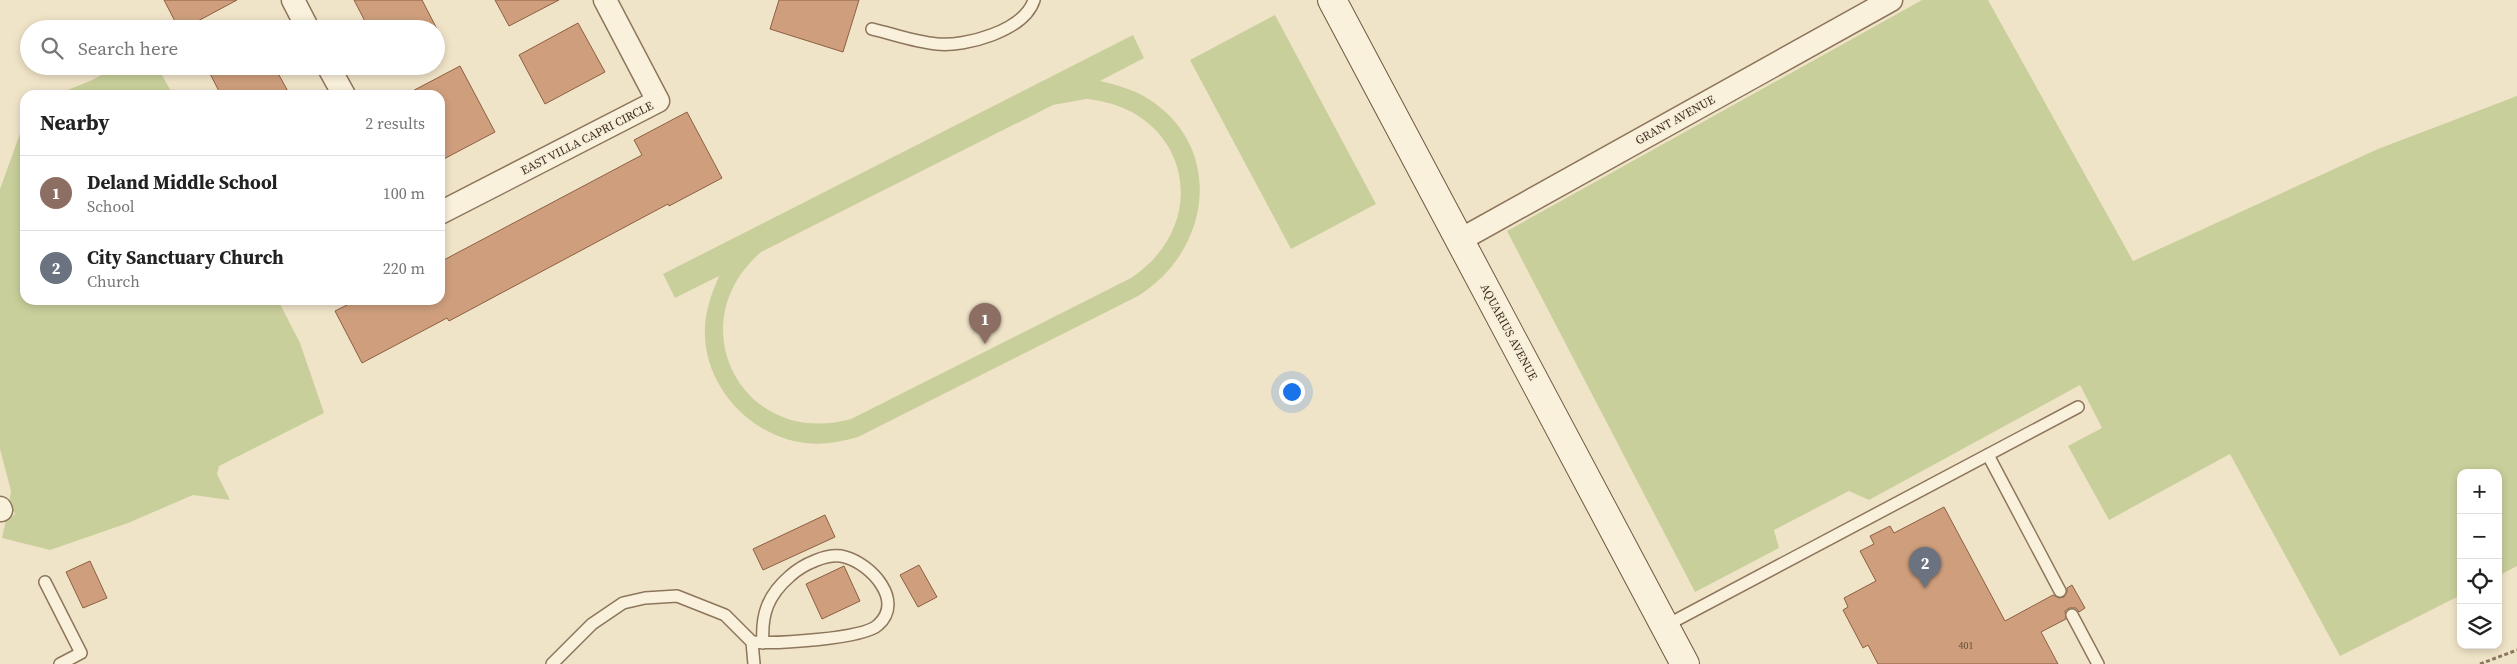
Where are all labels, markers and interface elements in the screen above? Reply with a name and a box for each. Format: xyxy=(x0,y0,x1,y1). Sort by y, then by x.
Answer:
search box xyxy=(20,20,445,75)
icon: search xyxy=(38,34,66,62)
text: Search here xyxy=(78,35,178,61)
street label: GRANT AVENUE xyxy=(1632,91,1718,149)
street label: EAST VILLA CAPRI CIRCLE xyxy=(518,98,656,178)
text: Nearby xyxy=(40,108,110,137)
text: 2 results xyxy=(365,112,425,134)
text: Deland Middle School xyxy=(87,169,278,195)
text: 1 xyxy=(52,182,60,204)
text: 100 m xyxy=(383,182,425,204)
text: School xyxy=(87,195,135,217)
text: City Sanctuary Church xyxy=(87,244,284,270)
text: 2 xyxy=(52,257,60,279)
text: 220 m xyxy=(383,257,425,279)
text: Church xyxy=(87,270,140,292)
street label: AQUARIUS AVENUE xyxy=(1477,281,1541,383)
pin: 1 xyxy=(969,303,1001,344)
your location xyxy=(1279,379,1305,405)
map controls xyxy=(2457,469,2502,649)
button: + xyxy=(2457,469,2502,514)
button: − xyxy=(2457,514,2502,559)
pin: 2 xyxy=(1909,547,1941,588)
button: locate xyxy=(2457,559,2502,604)
button: layers xyxy=(2457,604,2502,649)
house number: 401 xyxy=(1959,639,1974,652)

